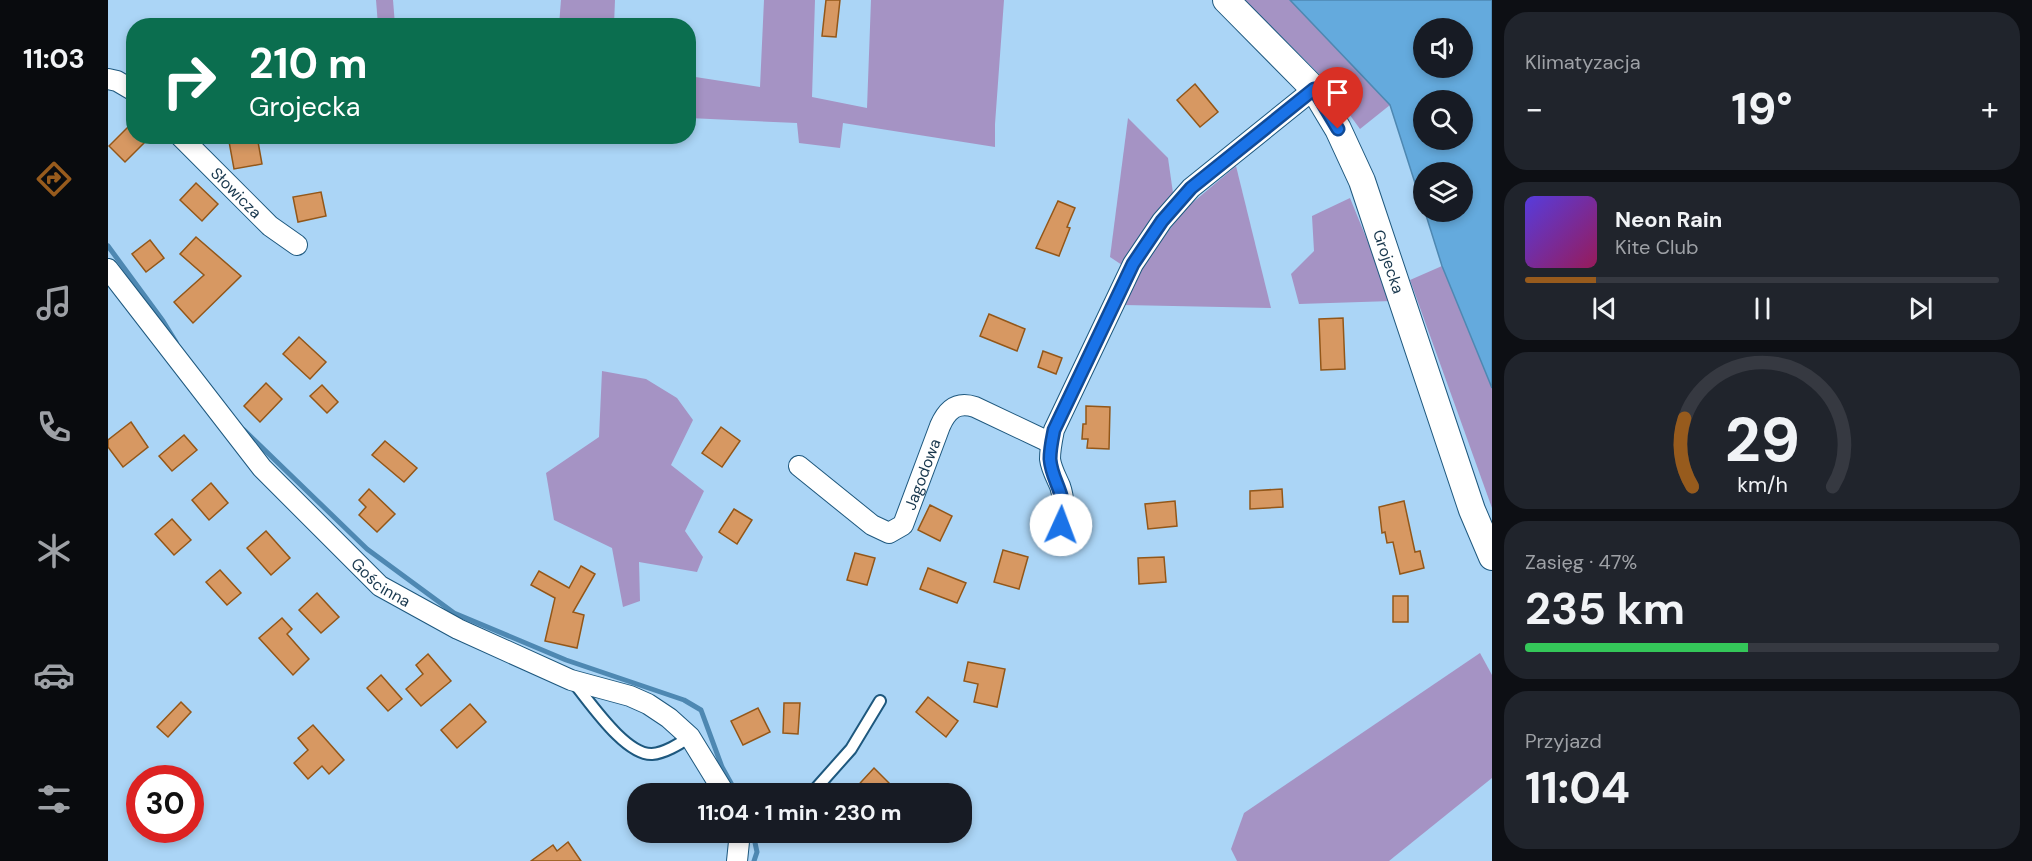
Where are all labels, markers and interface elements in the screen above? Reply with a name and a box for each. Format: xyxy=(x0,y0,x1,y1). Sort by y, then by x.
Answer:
map controls xyxy=(1413,18,1473,222)
button: sound xyxy=(1413,18,1473,78)
text: 210 m xyxy=(249,36,367,91)
text: 11:03 xyxy=(23,41,85,76)
icon: right xyxy=(150,42,228,120)
text: Klimatyzacja xyxy=(1525,49,1641,75)
pin xyxy=(1312,67,1363,129)
icon: arrive xyxy=(1321,76,1354,109)
text: 19° xyxy=(1731,79,1793,138)
text: − xyxy=(1525,87,1543,130)
text: + xyxy=(1981,87,1999,130)
text: Grojecka xyxy=(249,89,360,124)
button: search xyxy=(1413,90,1473,150)
icon: directions xyxy=(33,158,75,200)
button: layers xyxy=(1413,162,1473,222)
street label: Słowicza xyxy=(206,163,266,223)
text: Neon Rain xyxy=(1615,205,1722,234)
street label: Grojecka xyxy=(1368,227,1409,296)
text: Kite Club xyxy=(1615,234,1699,260)
icon: music xyxy=(33,282,75,324)
icon: previous xyxy=(1588,292,1621,325)
icon: pause xyxy=(1746,292,1779,325)
icon: next xyxy=(1904,292,1937,325)
text: 29 xyxy=(1724,400,1800,481)
icon: phone xyxy=(33,406,75,448)
street label: Jagodowa xyxy=(900,436,945,513)
text: km/h xyxy=(1737,472,1787,500)
position arrow xyxy=(1029,493,1093,557)
icon: climate xyxy=(33,530,75,572)
text: Zasięg · 47% xyxy=(1525,549,1637,575)
street label: Gościnna xyxy=(346,553,414,612)
text: 235 km xyxy=(1525,579,1685,638)
icon: car xyxy=(33,654,75,696)
text: Przyjazd xyxy=(1525,728,1602,754)
text: 11:04 xyxy=(1525,758,1630,817)
speed limit sign: 30 xyxy=(126,765,204,843)
icon: filters xyxy=(33,778,75,820)
text: 11:04 · 1 min · 230 m xyxy=(698,798,901,827)

